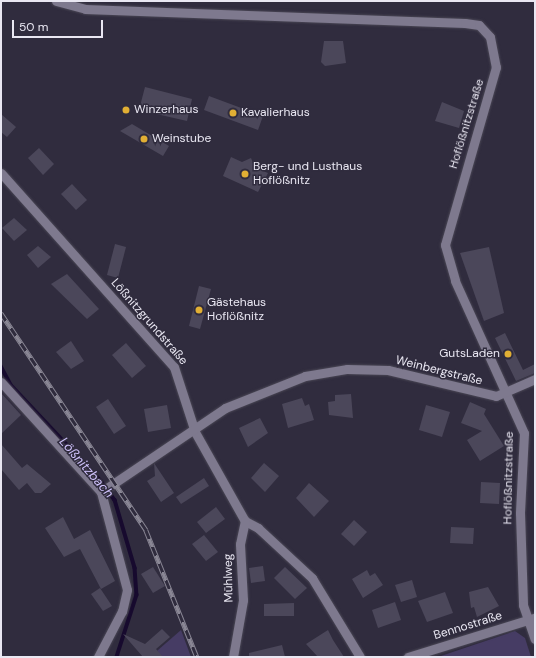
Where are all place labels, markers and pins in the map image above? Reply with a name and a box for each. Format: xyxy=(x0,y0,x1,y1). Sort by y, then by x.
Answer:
place label: Winzerhaus xyxy=(134,103,198,117)
marker: Winzerhaus xyxy=(121,105,131,115)
place label: Kavalierhaus xyxy=(241,106,310,120)
marker: Kavalierhaus xyxy=(228,108,238,118)
place label: Weinstube xyxy=(152,132,211,146)
marker: Weinstube xyxy=(139,134,149,144)
place label: Berg- und Lusthaus Hoflößnitz xyxy=(253,160,362,188)
marker: Berg- und Lusthaus Hoflößnitz xyxy=(240,169,250,179)
place label: Gästehaus Hoflößnitz xyxy=(207,296,266,324)
marker: Gästehaus Hoflößnitz xyxy=(194,305,204,315)
place label: GutsLaden xyxy=(439,347,500,361)
marker: GutsLaden xyxy=(503,349,513,359)

